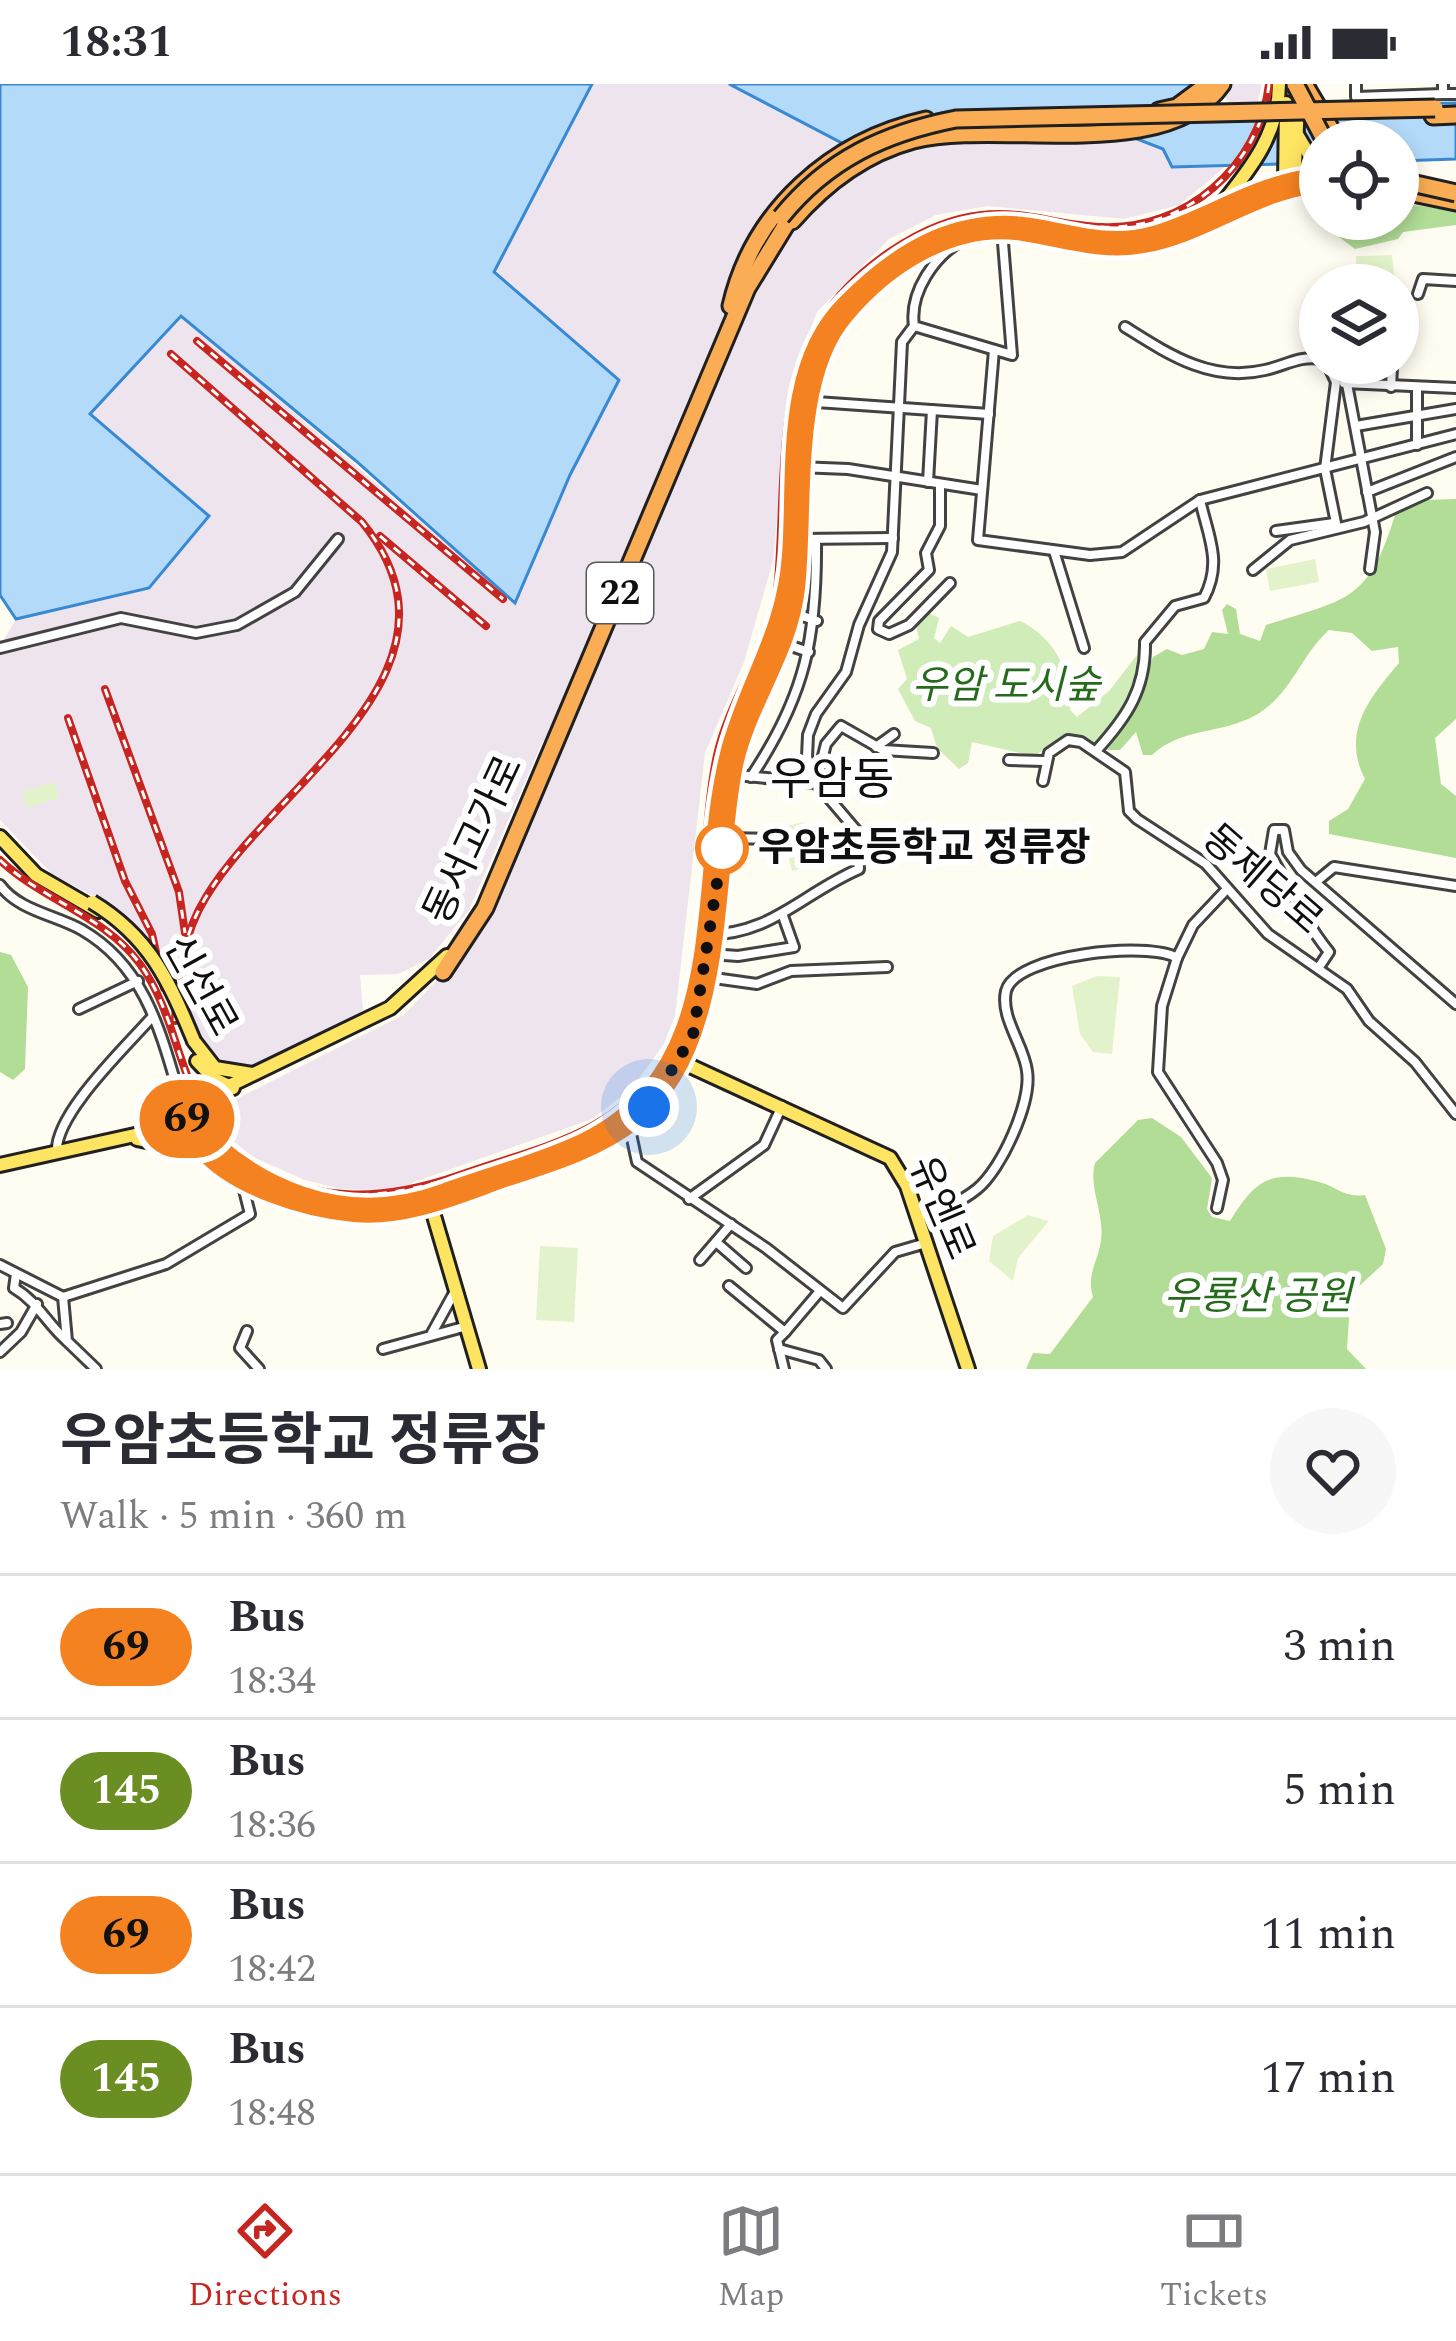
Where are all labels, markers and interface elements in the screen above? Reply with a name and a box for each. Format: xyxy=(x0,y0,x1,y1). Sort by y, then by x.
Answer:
text: 18:31 xyxy=(60,8,173,77)
map controls xyxy=(1299,120,1419,384)
button: locate xyxy=(1299,120,1419,240)
button: layers xyxy=(1299,264,1419,384)
road number: 22 xyxy=(587,563,653,623)
park label: 우암 도시숲 xyxy=(912,657,1102,716)
street label: 동서고가로 xyxy=(409,746,539,934)
district label: 우암동 xyxy=(770,746,894,815)
street label: 동제당로 xyxy=(1188,811,1336,949)
place label: 우암초등학교 정류장 xyxy=(758,819,1091,878)
marker: 우암초등학교 정류장 xyxy=(697,823,747,873)
street label: 신선로 xyxy=(148,925,252,1047)
your location xyxy=(619,1077,679,1137)
line badge: 69 xyxy=(133,1080,241,1158)
text: 69 xyxy=(163,1087,211,1150)
street label: 유엔로 xyxy=(893,1147,989,1269)
park label: 우룡산 공원 xyxy=(1164,1268,1355,1327)
text: 우암초등학교 정류장 xyxy=(60,1399,546,1485)
button: heart xyxy=(1270,1408,1396,1534)
text: Walk · 5 min · 360 m xyxy=(60,1487,407,1546)
text: Bus xyxy=(228,1583,306,1652)
text: 3 min xyxy=(1283,1612,1396,1681)
text: 69 xyxy=(102,1615,150,1678)
text: 18:34 xyxy=(228,1652,316,1711)
text: Bus xyxy=(228,1727,306,1796)
text: 5 min xyxy=(1283,1756,1396,1825)
text: 145 xyxy=(91,1759,161,1822)
text: 18:36 xyxy=(228,1796,316,1855)
text: Bus xyxy=(228,1871,306,1940)
text: 11 min xyxy=(1261,1900,1396,1969)
text: 69 xyxy=(102,1903,150,1966)
text: 18:42 xyxy=(228,1940,316,1999)
text: Bus xyxy=(228,2015,306,2084)
text: 17 min xyxy=(1261,2044,1396,2113)
text: 145 xyxy=(91,2047,161,2110)
text: 18:48 xyxy=(228,2084,316,2143)
tab: Directions xyxy=(188,2198,342,2320)
tab: Map xyxy=(718,2198,784,2320)
tab: Tickets xyxy=(1160,2198,1268,2320)

